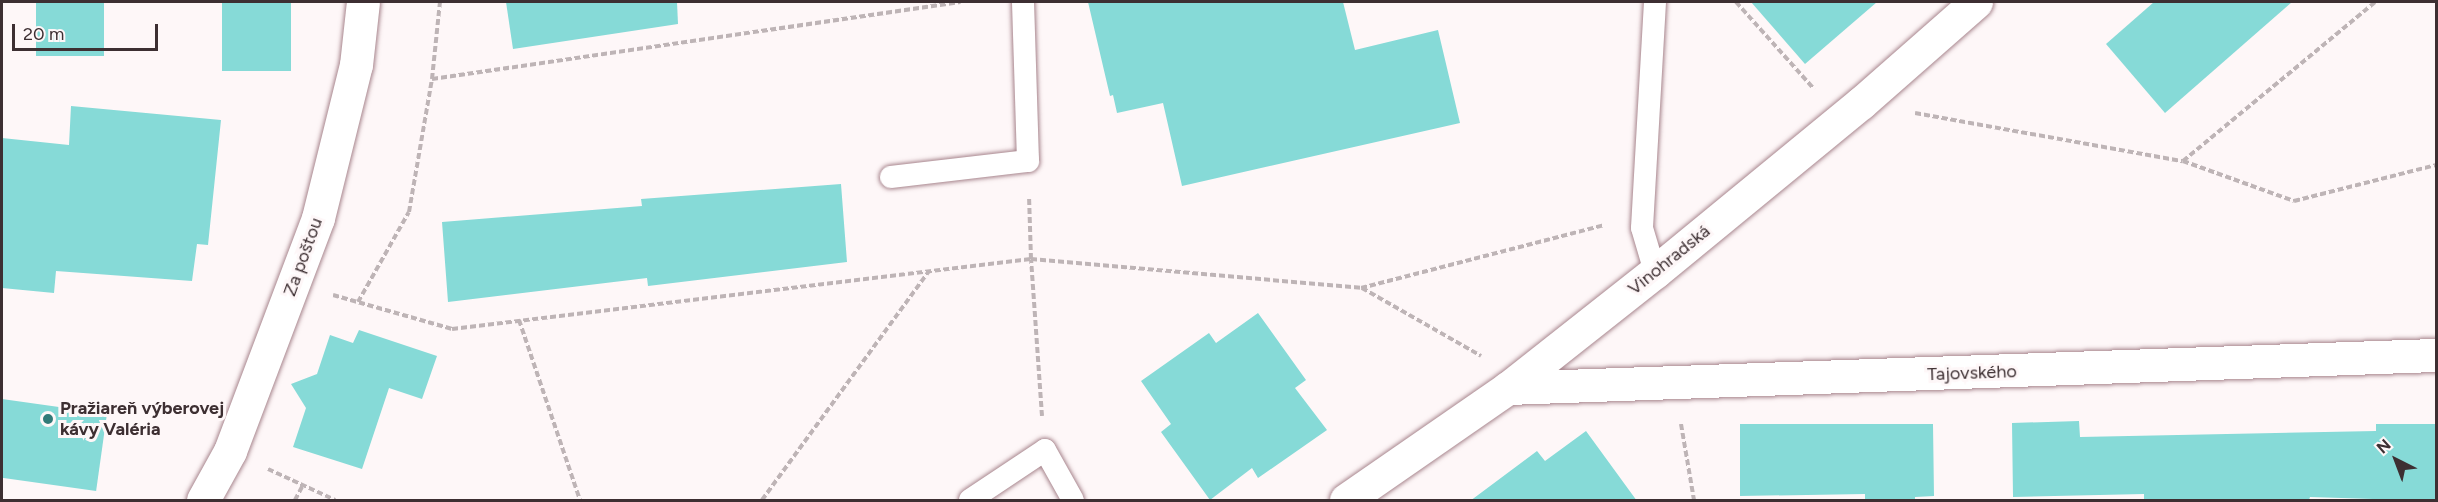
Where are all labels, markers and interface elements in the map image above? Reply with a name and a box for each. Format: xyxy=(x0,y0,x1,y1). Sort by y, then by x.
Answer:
scale bar xyxy=(15,12,160,50)
text: 20 m xyxy=(23,23,64,45)
street label: Za poštou xyxy=(279,215,327,299)
street label: Vinohradská xyxy=(1624,220,1714,300)
street label: Tajovského xyxy=(1927,361,2017,385)
place label: Pražiareň výberovej kávy Valéria xyxy=(60,398,224,440)
marker: Pražiareň výberovej kávy Valéria xyxy=(41,412,55,426)
north arrow xyxy=(2366,430,2426,490)
text: N xyxy=(2373,435,2395,457)

